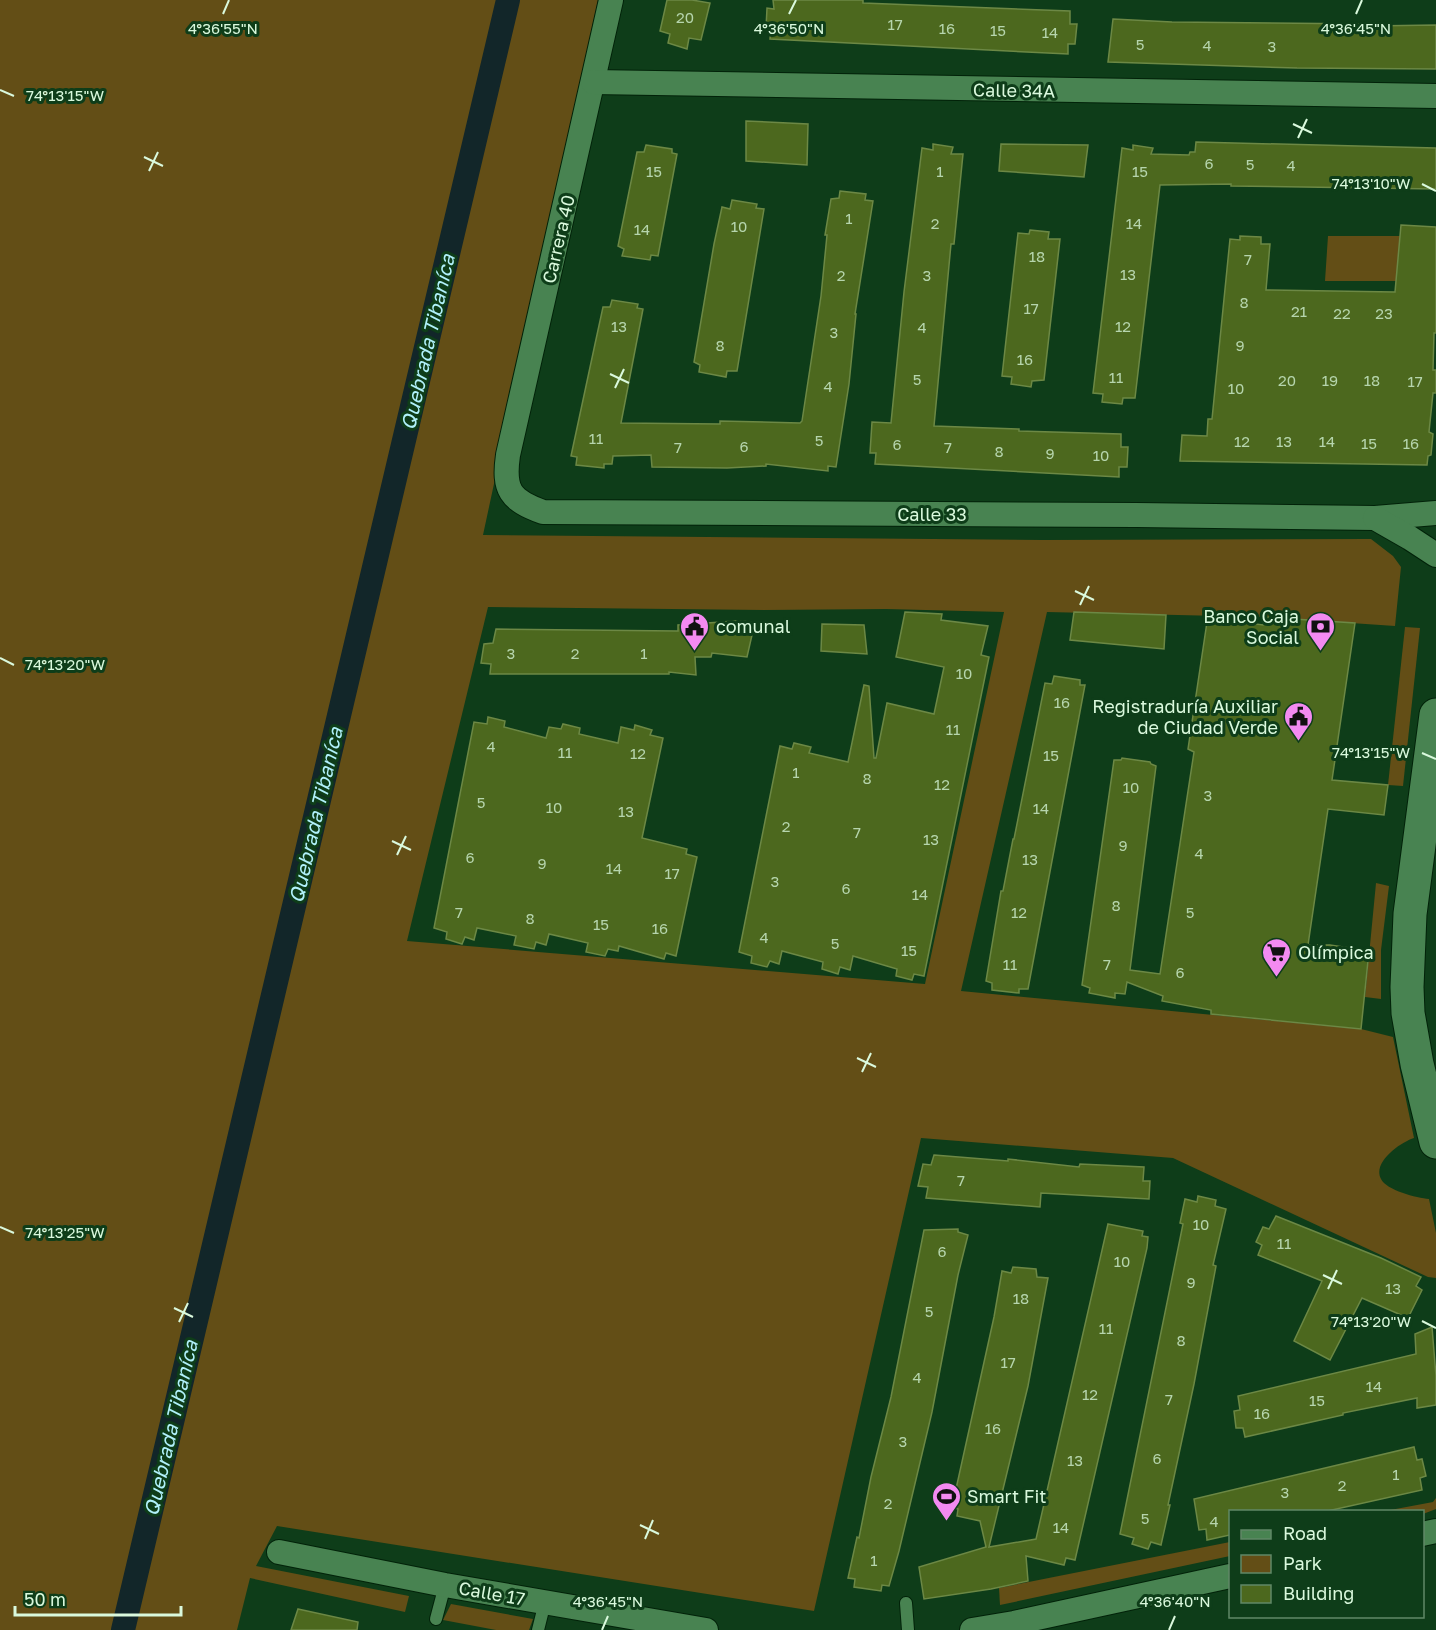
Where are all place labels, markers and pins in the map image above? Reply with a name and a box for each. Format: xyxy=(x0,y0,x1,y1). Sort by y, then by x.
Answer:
place label: Banco Caja Social xyxy=(1203,605,1299,648)
public building icon: comunal xyxy=(679,610,711,652)
bank icon: Banco Caja Social xyxy=(1304,610,1336,652)
place label: comunal xyxy=(716,615,791,637)
place label: Registraduría Auxiliar de Ciudad Verde xyxy=(1092,695,1278,738)
public building icon: Registraduría Auxiliar de Ciudad Verde xyxy=(1283,700,1315,742)
supermarket icon: Olímpica xyxy=(1261,936,1293,978)
place label: Olímpica xyxy=(1298,941,1374,963)
sports icon: Smart Fit xyxy=(930,1480,962,1522)
place label: Smart Fit xyxy=(967,1485,1046,1507)

